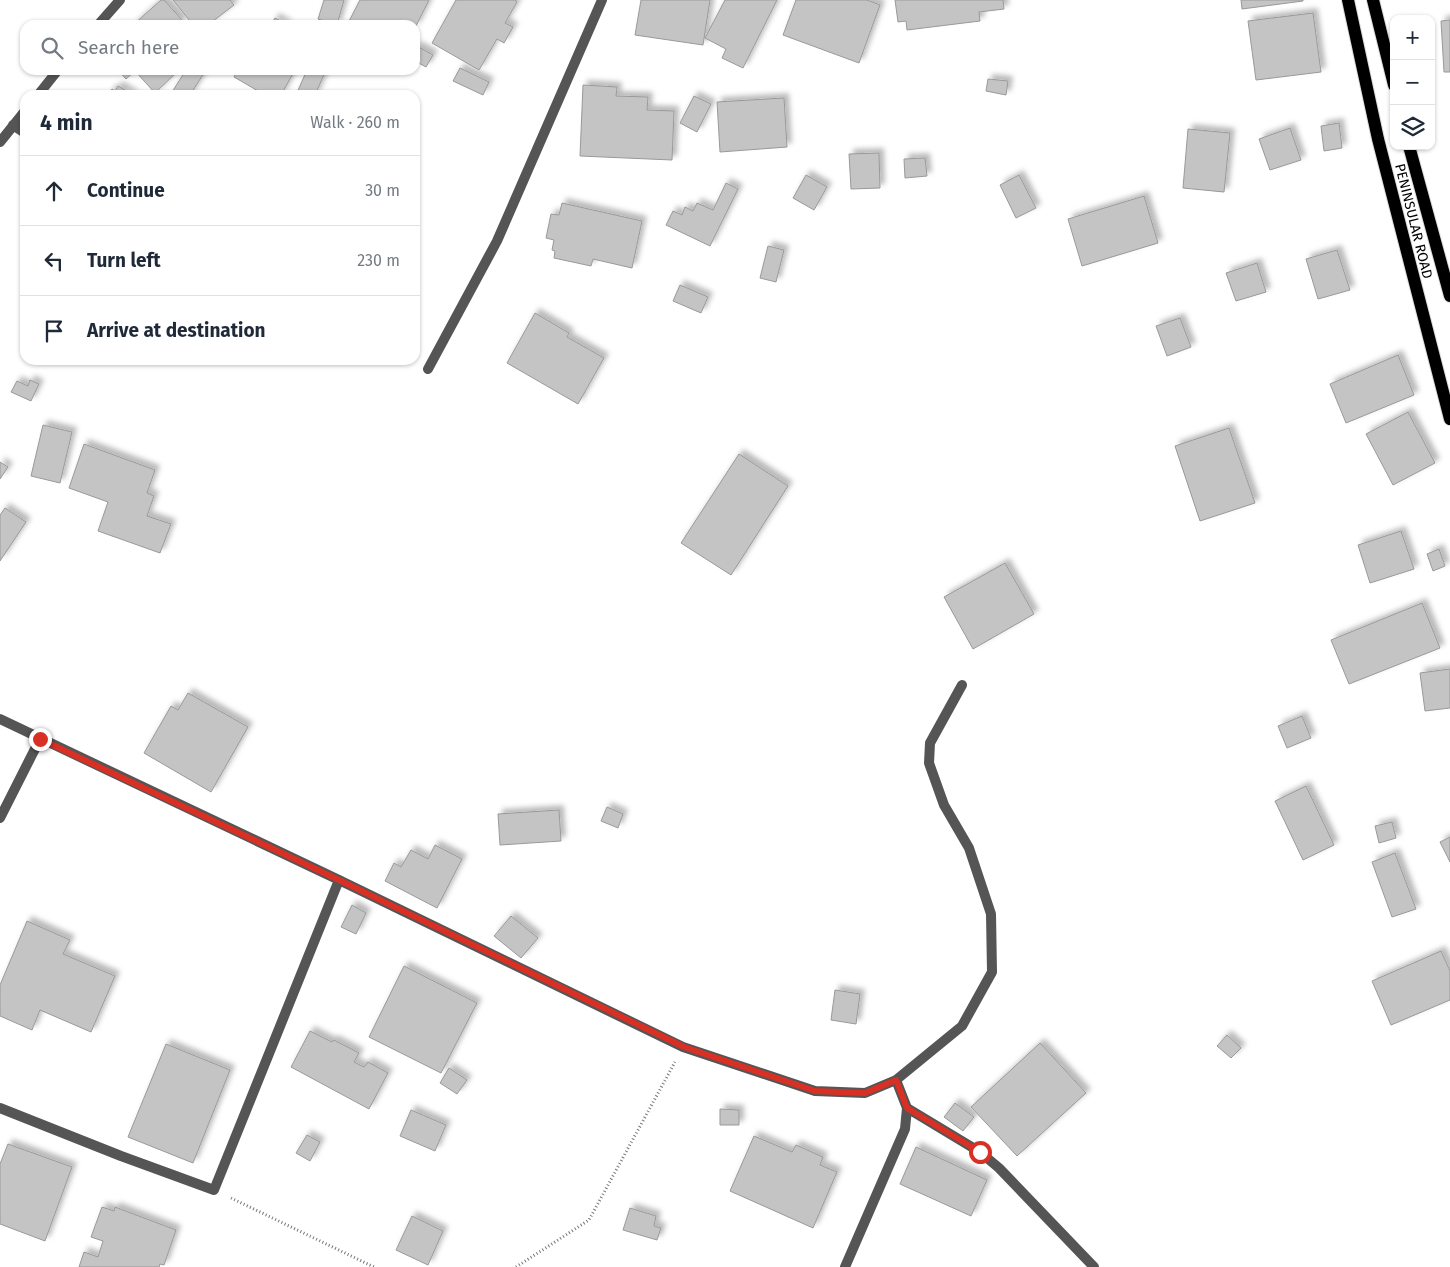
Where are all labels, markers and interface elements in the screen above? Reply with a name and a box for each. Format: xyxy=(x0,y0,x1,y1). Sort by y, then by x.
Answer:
map controls xyxy=(1390,15,1435,150)
button: + xyxy=(1390,15,1435,60)
search box xyxy=(20,20,420,75)
icon: search xyxy=(38,34,66,62)
text: Search here xyxy=(78,36,179,59)
button: − xyxy=(1390,60,1435,105)
button: layers xyxy=(1390,105,1435,150)
text: 4 min xyxy=(40,110,93,136)
text: Walk · 260 m xyxy=(310,113,400,132)
street label: PENINSULAR ROAD xyxy=(1391,162,1436,280)
icon: ahead xyxy=(40,177,68,205)
text: Continue xyxy=(87,179,165,202)
text: 30 m xyxy=(365,181,400,200)
icon: left xyxy=(40,247,68,275)
text: Turn left xyxy=(87,249,161,272)
text: 230 m xyxy=(357,251,400,270)
icon: arrive xyxy=(40,317,68,345)
text: Arrive at destination xyxy=(87,319,266,342)
route end xyxy=(29,728,52,751)
route start xyxy=(969,1141,992,1164)

